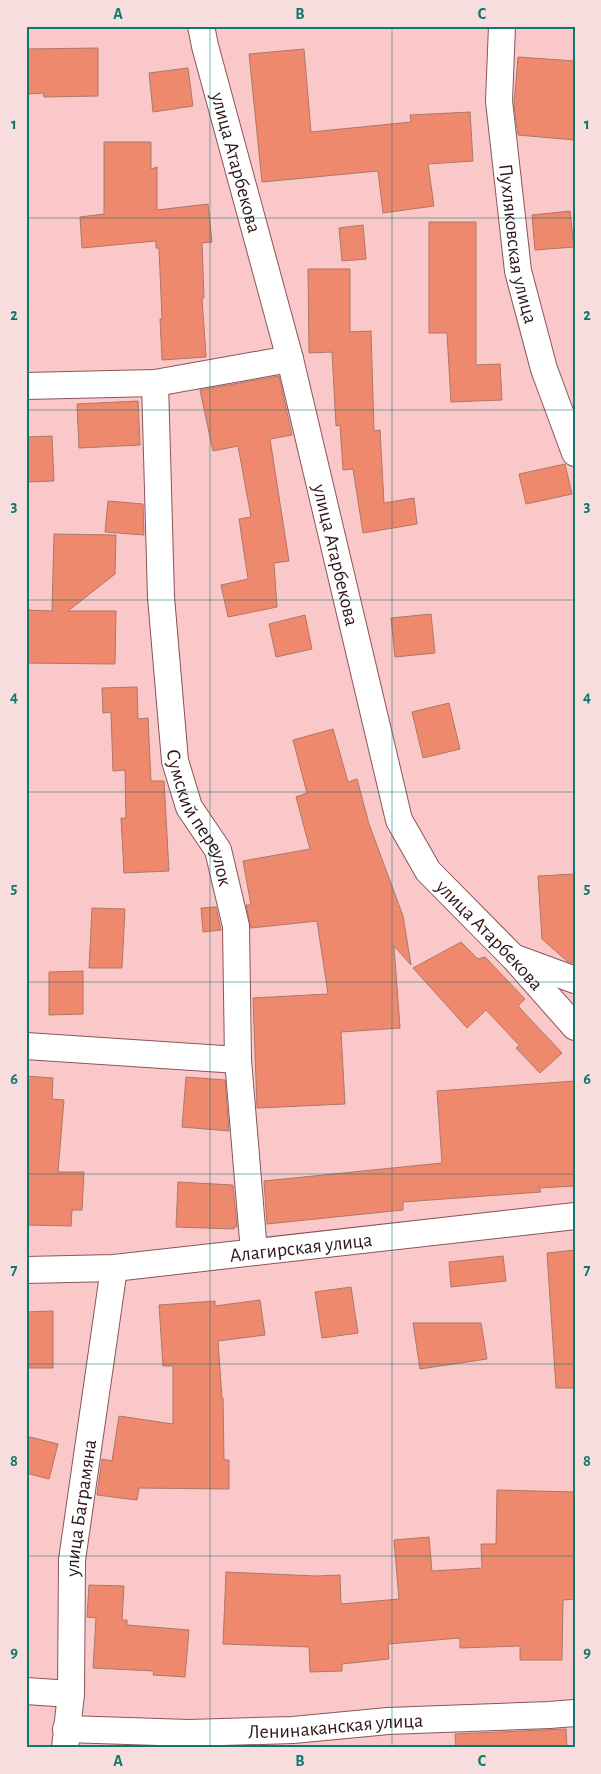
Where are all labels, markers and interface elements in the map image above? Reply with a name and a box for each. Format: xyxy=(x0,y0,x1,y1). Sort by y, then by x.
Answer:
text: A xyxy=(113,6,123,22)
text: B xyxy=(295,6,305,22)
text: C xyxy=(478,6,487,22)
street label: улица Атарбекова xyxy=(207,89,264,235)
text: 1 xyxy=(11,116,17,132)
text: 1 xyxy=(584,116,590,132)
street label: Пухляковская улица xyxy=(495,163,540,326)
text: 2 xyxy=(10,307,18,323)
text: 2 xyxy=(583,307,591,323)
street label: улица Атарбекова xyxy=(309,481,362,628)
text: 3 xyxy=(11,498,18,514)
text: 3 xyxy=(584,498,591,514)
text: 4 xyxy=(10,689,18,705)
text: 4 xyxy=(583,689,591,705)
street label: Сумский переулок xyxy=(163,748,235,888)
street label: улица Атарбекова xyxy=(431,876,547,994)
text: 5 xyxy=(11,880,18,896)
text: 5 xyxy=(584,880,591,896)
text: 6 xyxy=(10,1071,18,1087)
text: 6 xyxy=(583,1071,591,1087)
street label: Алагирская улица xyxy=(228,1230,373,1266)
text: 7 xyxy=(11,1262,18,1278)
text: 7 xyxy=(584,1262,591,1278)
street label: улица Баграмяна xyxy=(63,1438,100,1578)
text: 8 xyxy=(10,1453,18,1469)
text: 8 xyxy=(583,1453,591,1469)
text: 9 xyxy=(10,1644,18,1660)
text: 9 xyxy=(583,1644,591,1660)
street label: Ленинаканская улица xyxy=(248,1711,424,1742)
text: A xyxy=(113,1753,123,1769)
text: B xyxy=(295,1753,305,1769)
text: C xyxy=(478,1753,487,1769)

